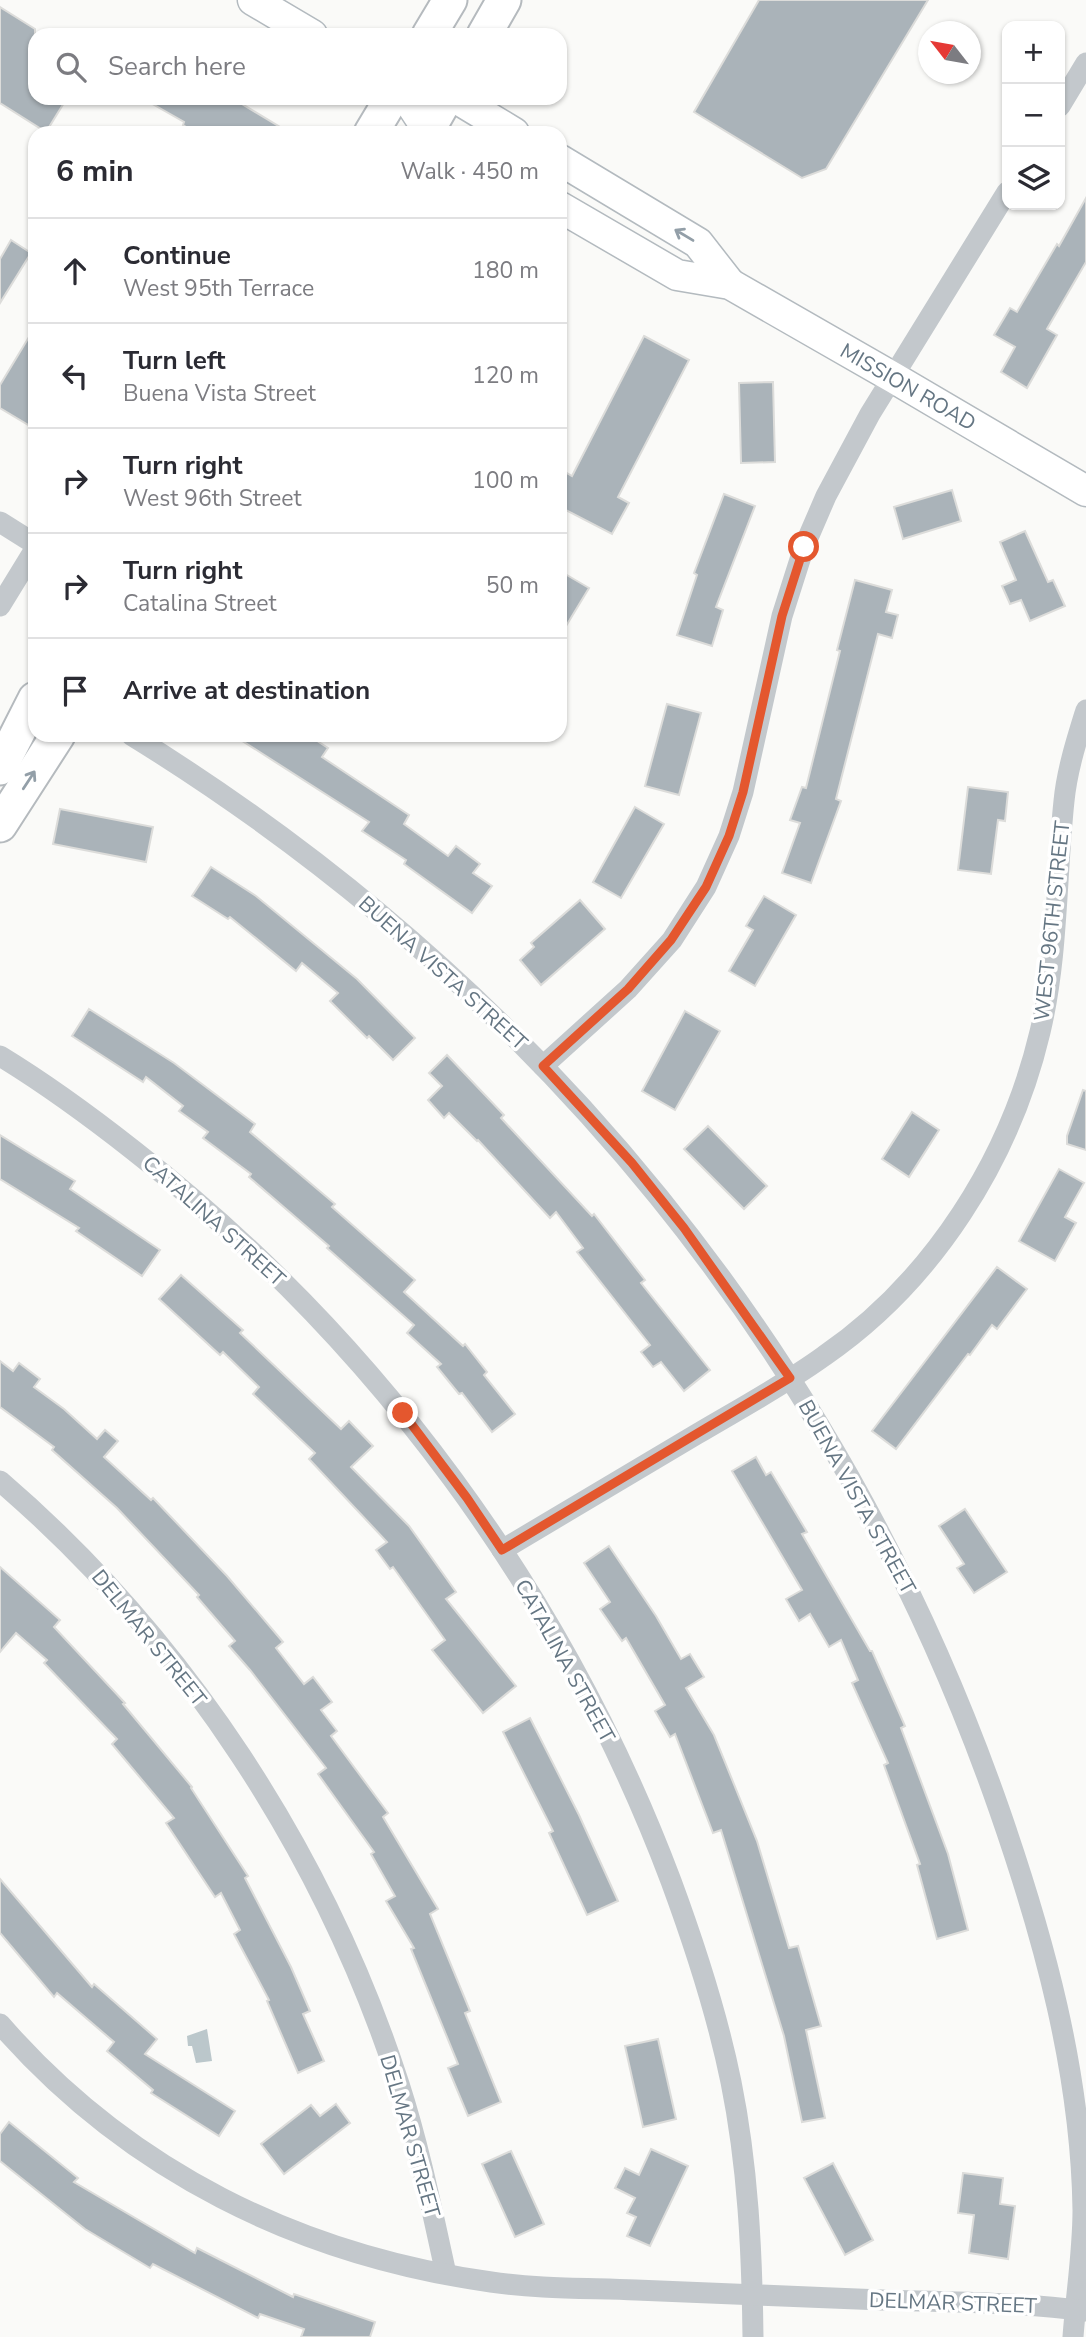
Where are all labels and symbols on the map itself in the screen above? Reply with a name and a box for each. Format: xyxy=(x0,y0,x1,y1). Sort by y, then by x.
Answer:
north arrow xyxy=(918,21,981,84)
one-way arrow xyxy=(674,227,694,241)
street label: MISSION ROAD xyxy=(835,337,981,437)
route start xyxy=(788,531,819,562)
one-way arrow xyxy=(23,771,37,791)
street label: WEST 96TH STREET xyxy=(1028,819,1076,1022)
street label: BUENA VISTA STREET xyxy=(353,890,534,1057)
street label: CATALINA STREET xyxy=(137,1149,292,1293)
street label: BUENA VISTA STREET xyxy=(792,1395,922,1600)
route end xyxy=(387,1397,418,1428)
street label: DELMAR STREET xyxy=(85,1564,213,1712)
street label: CATALINA STREET xyxy=(508,1574,622,1748)
street label: DELMAR STREET xyxy=(373,2051,447,2221)
street label: DELMAR STREET xyxy=(869,2286,1038,2320)

